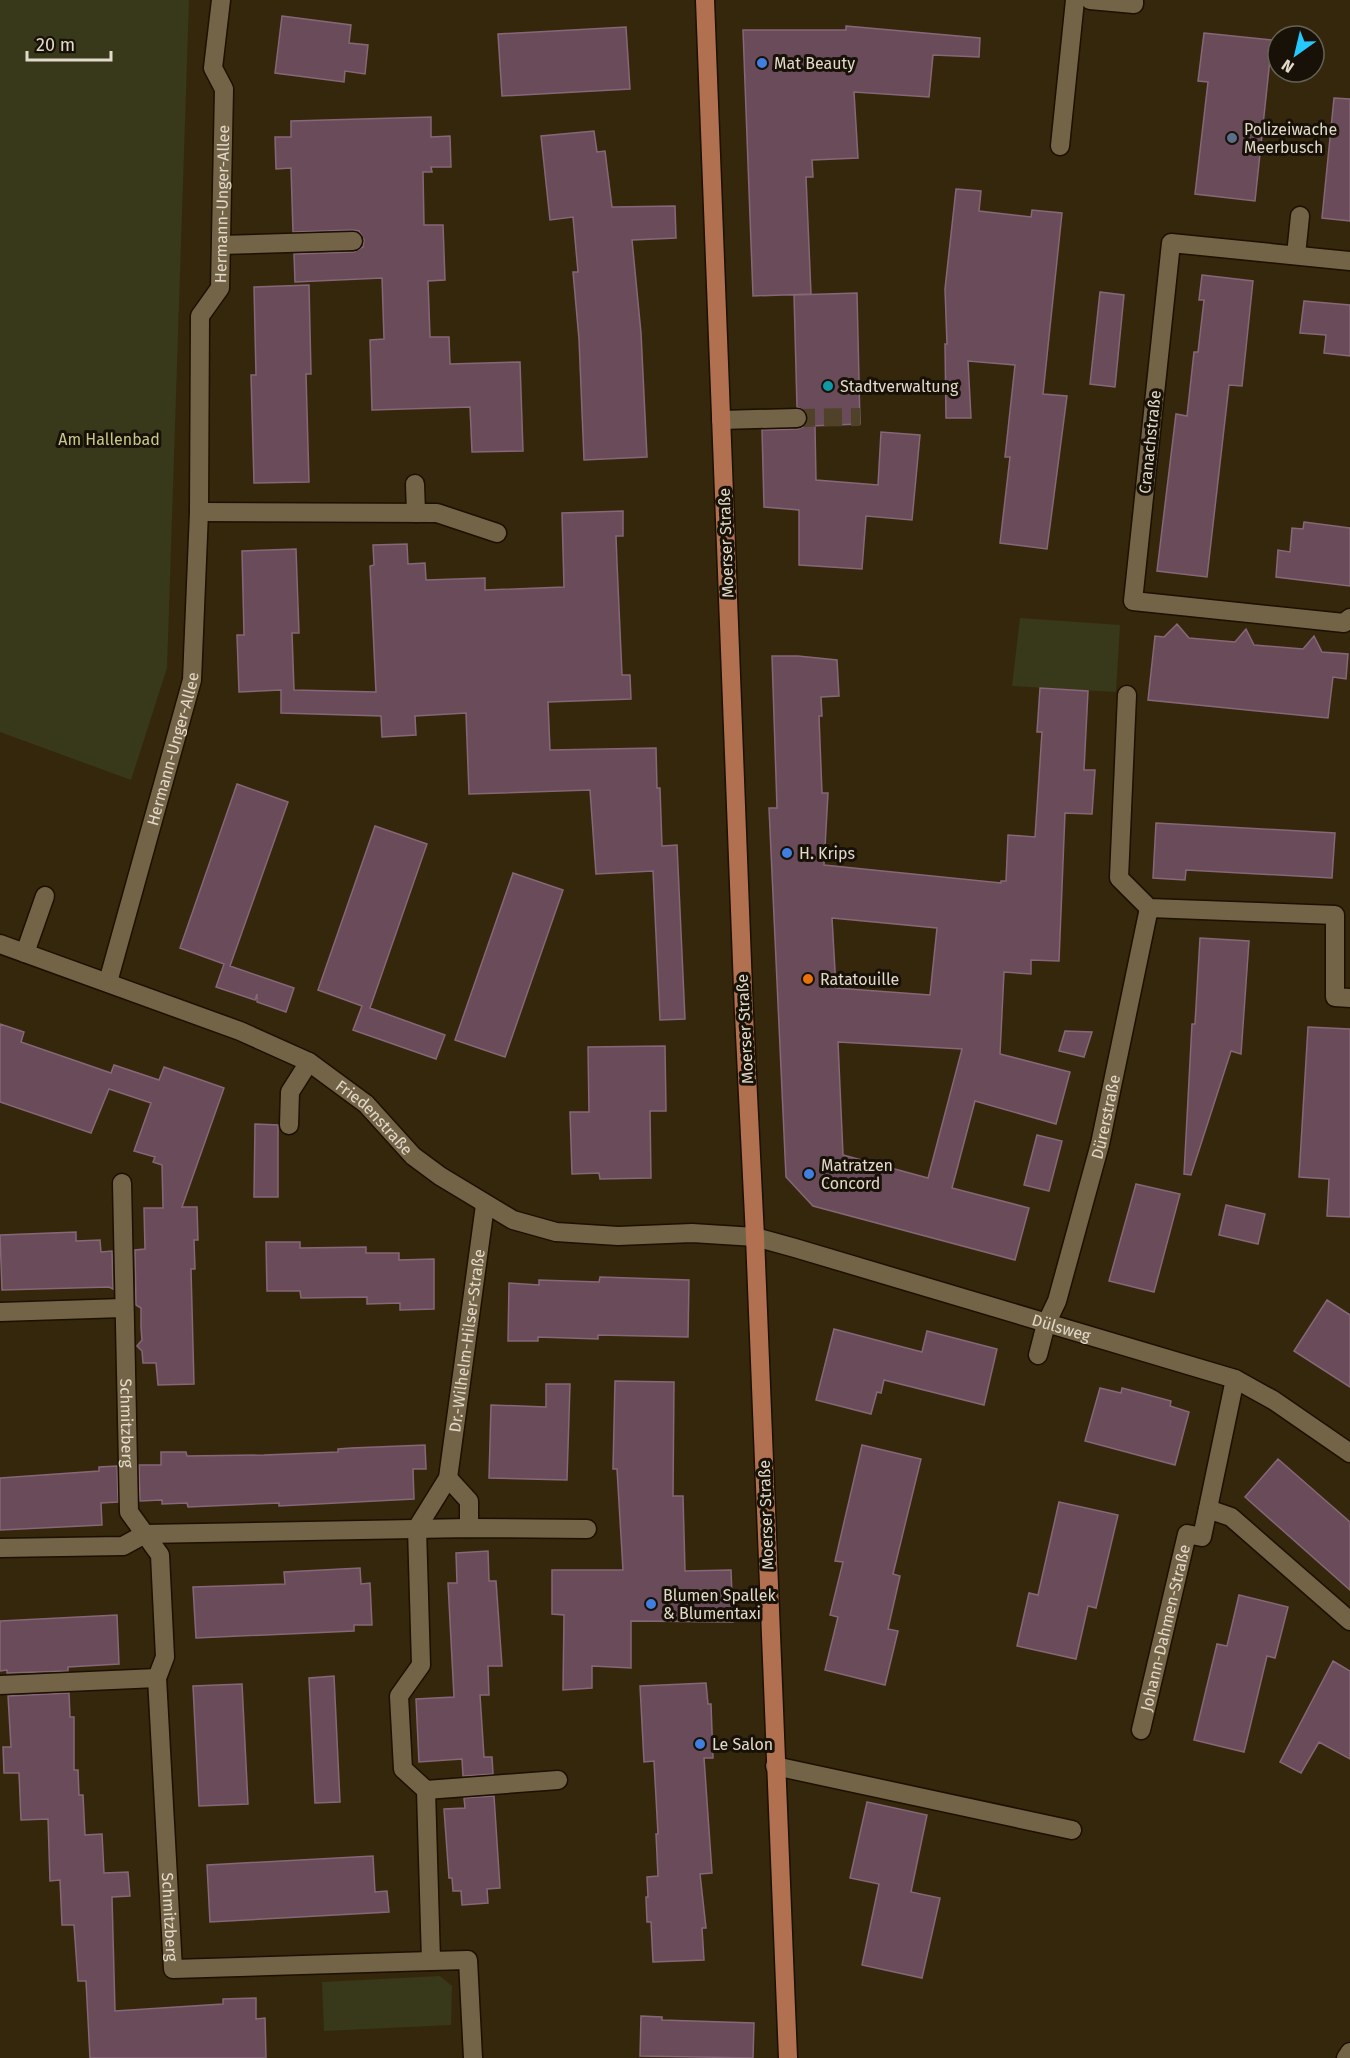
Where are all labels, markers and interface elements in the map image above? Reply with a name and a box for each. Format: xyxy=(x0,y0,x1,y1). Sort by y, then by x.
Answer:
scale bar xyxy=(27,24,111,62)
north arrow xyxy=(1266,24,1326,84)
text: 20 m xyxy=(36,34,75,56)
place label: Mat Beauty xyxy=(774,54,855,73)
text: N xyxy=(1278,55,1298,77)
marker: Mat Beauty xyxy=(755,56,769,70)
place label: Polizeiwache Meerbusch xyxy=(1244,120,1337,157)
street label: Hermann-Unger-Allee xyxy=(211,125,233,283)
marker: Polizeiwache Meerbusch xyxy=(1225,131,1239,145)
place label: Stadtverwaltung xyxy=(840,377,959,396)
marker: Stadtverwaltung xyxy=(821,379,835,393)
street label: Cranachstraße xyxy=(1135,389,1165,495)
park label: Am Hallenbad xyxy=(58,430,160,449)
street label: Moerser Straße xyxy=(715,488,737,598)
street label: Hermann-Unger-Allee xyxy=(143,672,202,828)
place label: H. Krips xyxy=(799,844,855,863)
marker: H. Krips xyxy=(780,846,794,860)
place label: Ratatouille xyxy=(820,970,899,989)
marker: Ratatouille xyxy=(801,972,815,986)
street label: Moerser Straße xyxy=(733,974,757,1084)
street label: Dürerstraße xyxy=(1087,1073,1124,1161)
street label: Friedenstraße xyxy=(332,1076,417,1159)
place label: Matratzen Concord xyxy=(821,1156,893,1193)
marker: Matratzen Concord xyxy=(802,1167,816,1181)
street label: Dr.-Wilhelm-Hilser-Straße xyxy=(445,1248,488,1434)
street label: Dülsweg xyxy=(1030,1310,1094,1345)
street label: Schmitzberg xyxy=(117,1378,138,1468)
street label: Moerser Straße xyxy=(755,1460,777,1570)
street label: Johann-Dahmen-Straße xyxy=(1136,1543,1194,1713)
place label: Blumen Spallek & Blumentaxi xyxy=(663,1586,776,1623)
marker: Blumen Spallek & Blumentaxi xyxy=(644,1597,658,1611)
place label: Le Salon xyxy=(712,1735,773,1754)
marker: Le Salon xyxy=(693,1737,707,1751)
street label: Schmitzberg xyxy=(158,1872,182,1963)

